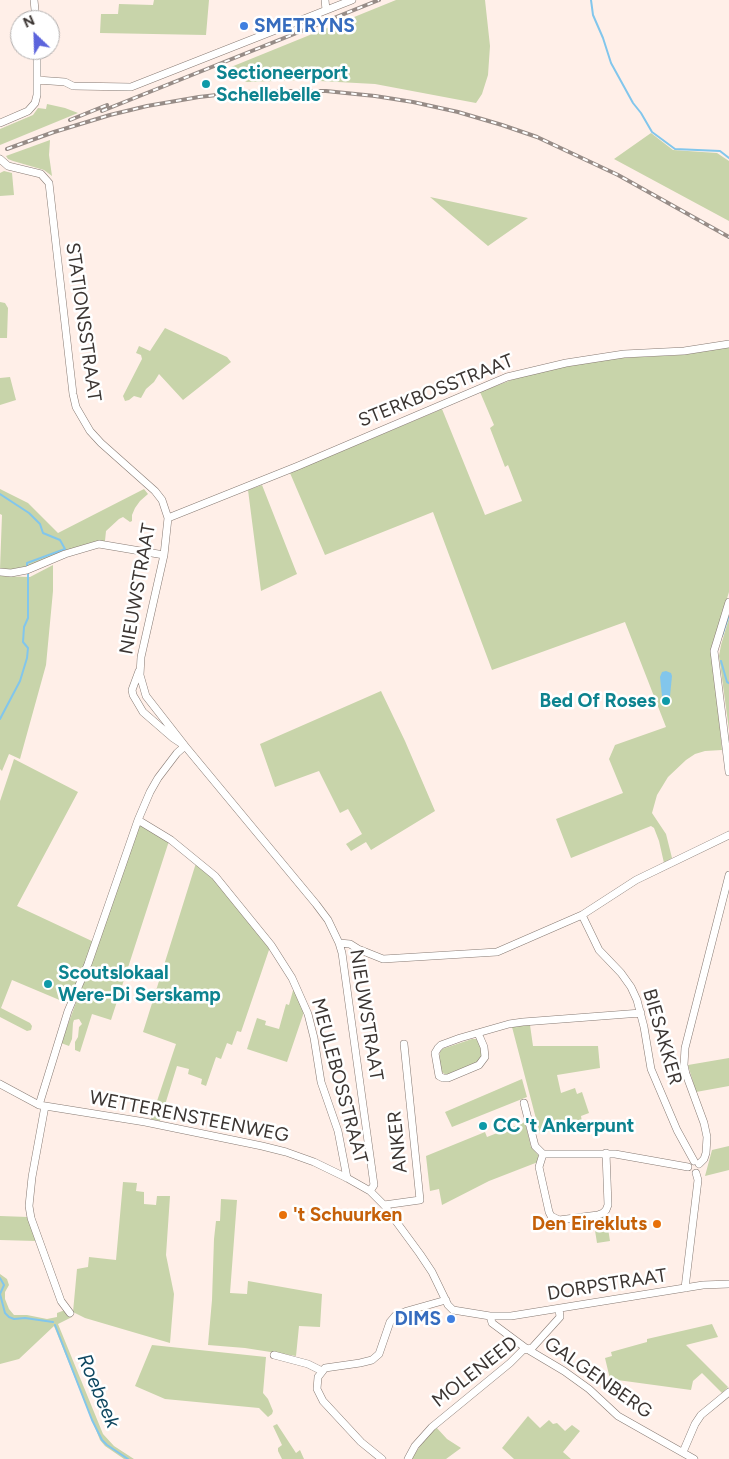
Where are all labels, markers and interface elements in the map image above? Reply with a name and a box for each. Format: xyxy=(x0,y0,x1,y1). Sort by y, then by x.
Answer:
north arrow xyxy=(10,10,60,60)
text: N xyxy=(21,12,37,32)
place label: SMETRYNS xyxy=(254,15,355,37)
marker: SMETRYNS xyxy=(238,20,250,32)
place label: Sectioneerport Schellebelle xyxy=(216,62,348,106)
marker: Sectioneerport Schellebelle xyxy=(200,78,212,90)
street label: STATIONSSTRAAT xyxy=(61,241,105,403)
street label: STERKBOSSTRAAT xyxy=(355,350,517,432)
street label: NIEUWSTRAAT xyxy=(115,522,161,656)
place label: Bed Of Roses xyxy=(540,690,656,712)
marker: Bed Of Roses xyxy=(660,695,672,707)
street label: NIEUWSTRAAT xyxy=(344,948,388,1082)
place label: Scoutslokaal Were-Di Serskamp xyxy=(58,962,221,1006)
marker: Scoutslokaal Were-Di Serskamp xyxy=(42,978,54,990)
street label: BIESAKKER xyxy=(637,986,687,1088)
street label: MEULEBOSSTRAAT xyxy=(306,996,372,1166)
street label: WETTERENSTEENWEG xyxy=(87,1086,291,1148)
street label: ANKER xyxy=(383,1110,413,1174)
place label: CC 't Ankerpunt xyxy=(493,1115,634,1137)
marker: CC 't Ankerpunt xyxy=(477,1120,489,1132)
place label: 't Schuurken xyxy=(293,1204,402,1226)
marker: 't Schuurken xyxy=(277,1209,289,1221)
place label: Den Eirekluts xyxy=(532,1213,647,1235)
marker: Den Eirekluts xyxy=(651,1218,663,1230)
street label: DORPSTRAAT xyxy=(546,1264,668,1306)
place label: DIMS xyxy=(394,1308,441,1330)
marker: DIMS xyxy=(445,1313,457,1325)
street label: MOLENEED xyxy=(428,1332,522,1412)
street label: GALGENBERG xyxy=(540,1332,656,1424)
water label: Roebeek xyxy=(72,1350,124,1432)

